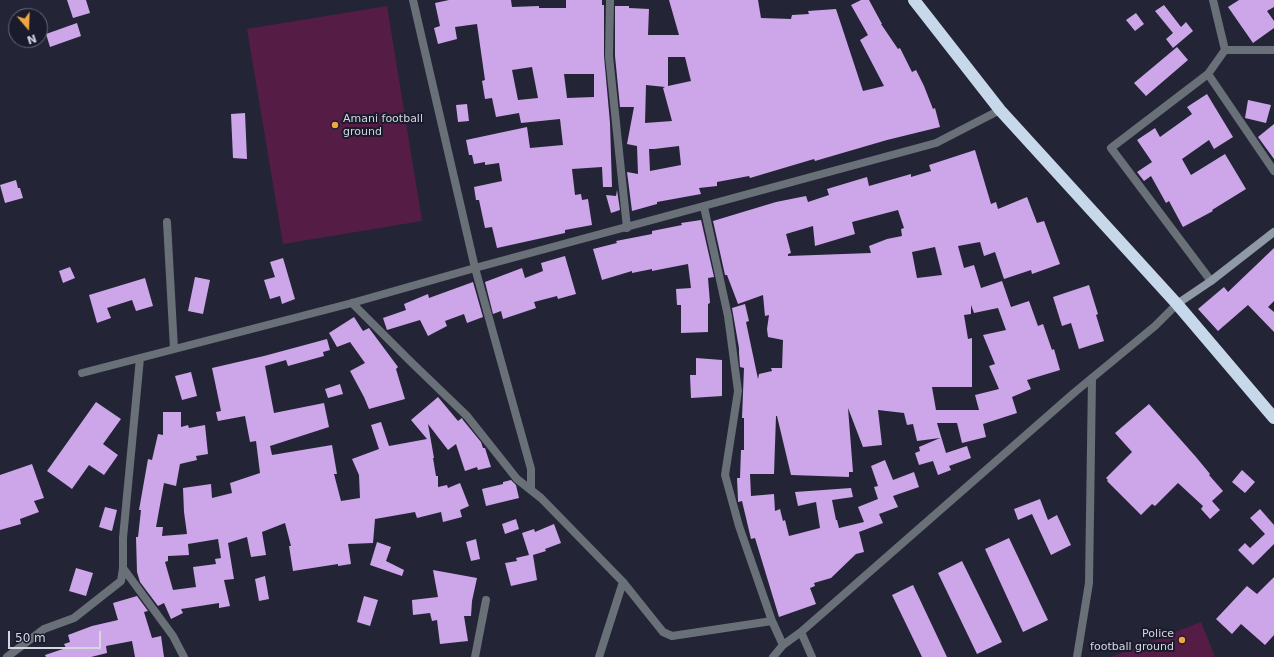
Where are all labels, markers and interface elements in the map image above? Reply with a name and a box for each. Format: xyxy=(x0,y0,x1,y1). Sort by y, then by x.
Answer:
north arrow xyxy=(8,8,48,48)
text: N xyxy=(25,31,38,47)
place label: Amani football ground xyxy=(343,112,423,138)
marker: Amani football ground xyxy=(330,120,340,130)
scale bar xyxy=(10,623,103,649)
place label: Police football ground xyxy=(1090,627,1174,653)
text: 50 m xyxy=(15,631,46,645)
marker: Police football ground xyxy=(1177,635,1187,645)

